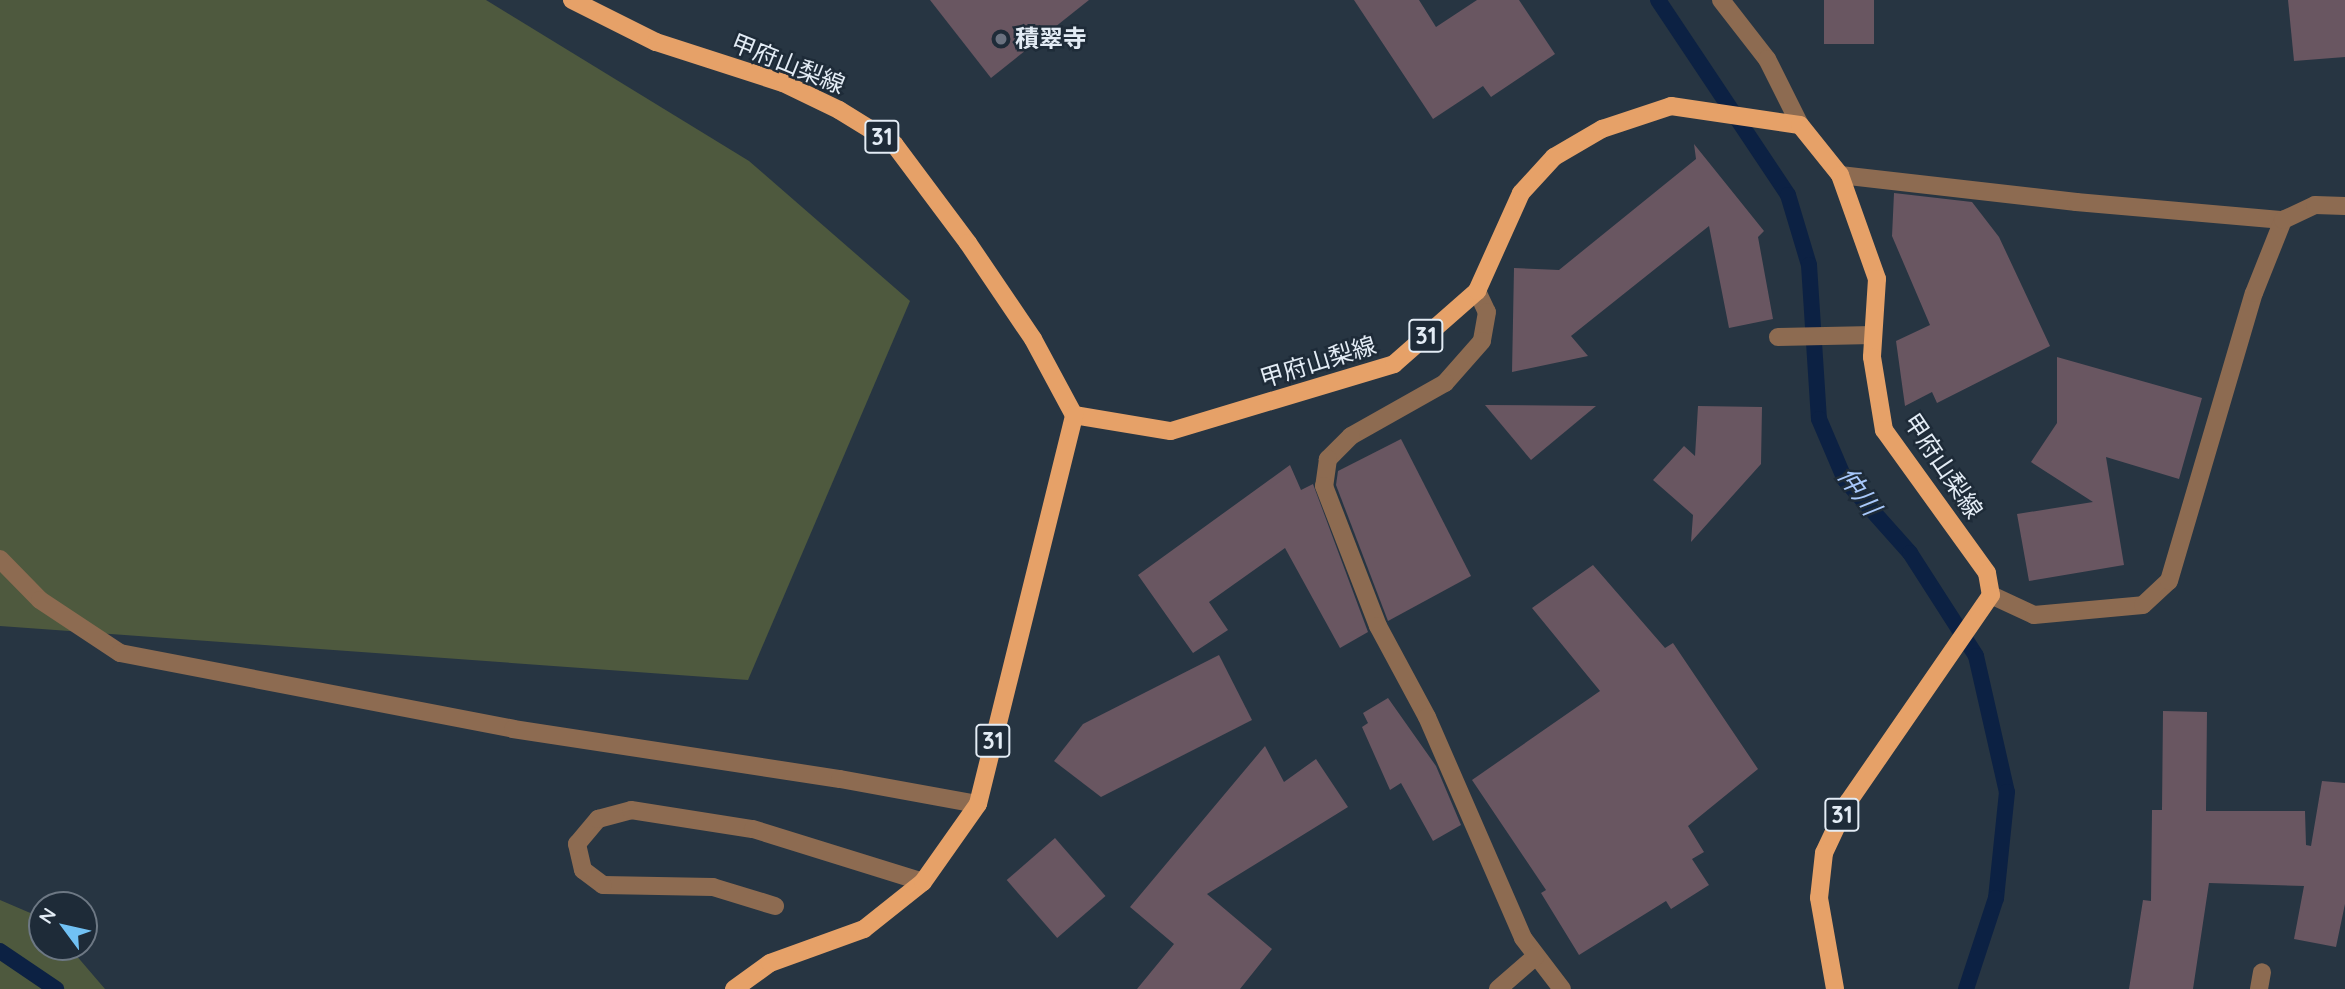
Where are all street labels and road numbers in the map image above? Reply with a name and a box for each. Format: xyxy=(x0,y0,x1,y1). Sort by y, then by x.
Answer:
street label: 甲府山梨線 xyxy=(727,28,849,100)
road number: 31 xyxy=(863,118,901,156)
road number: 31 xyxy=(1407,316,1445,356)
street label: 甲府山梨線 xyxy=(1256,331,1380,393)
street label: 甲府山梨線 xyxy=(1898,408,1988,524)
road number: 31 xyxy=(974,722,1012,761)
road number: 31 xyxy=(1823,796,1861,834)

